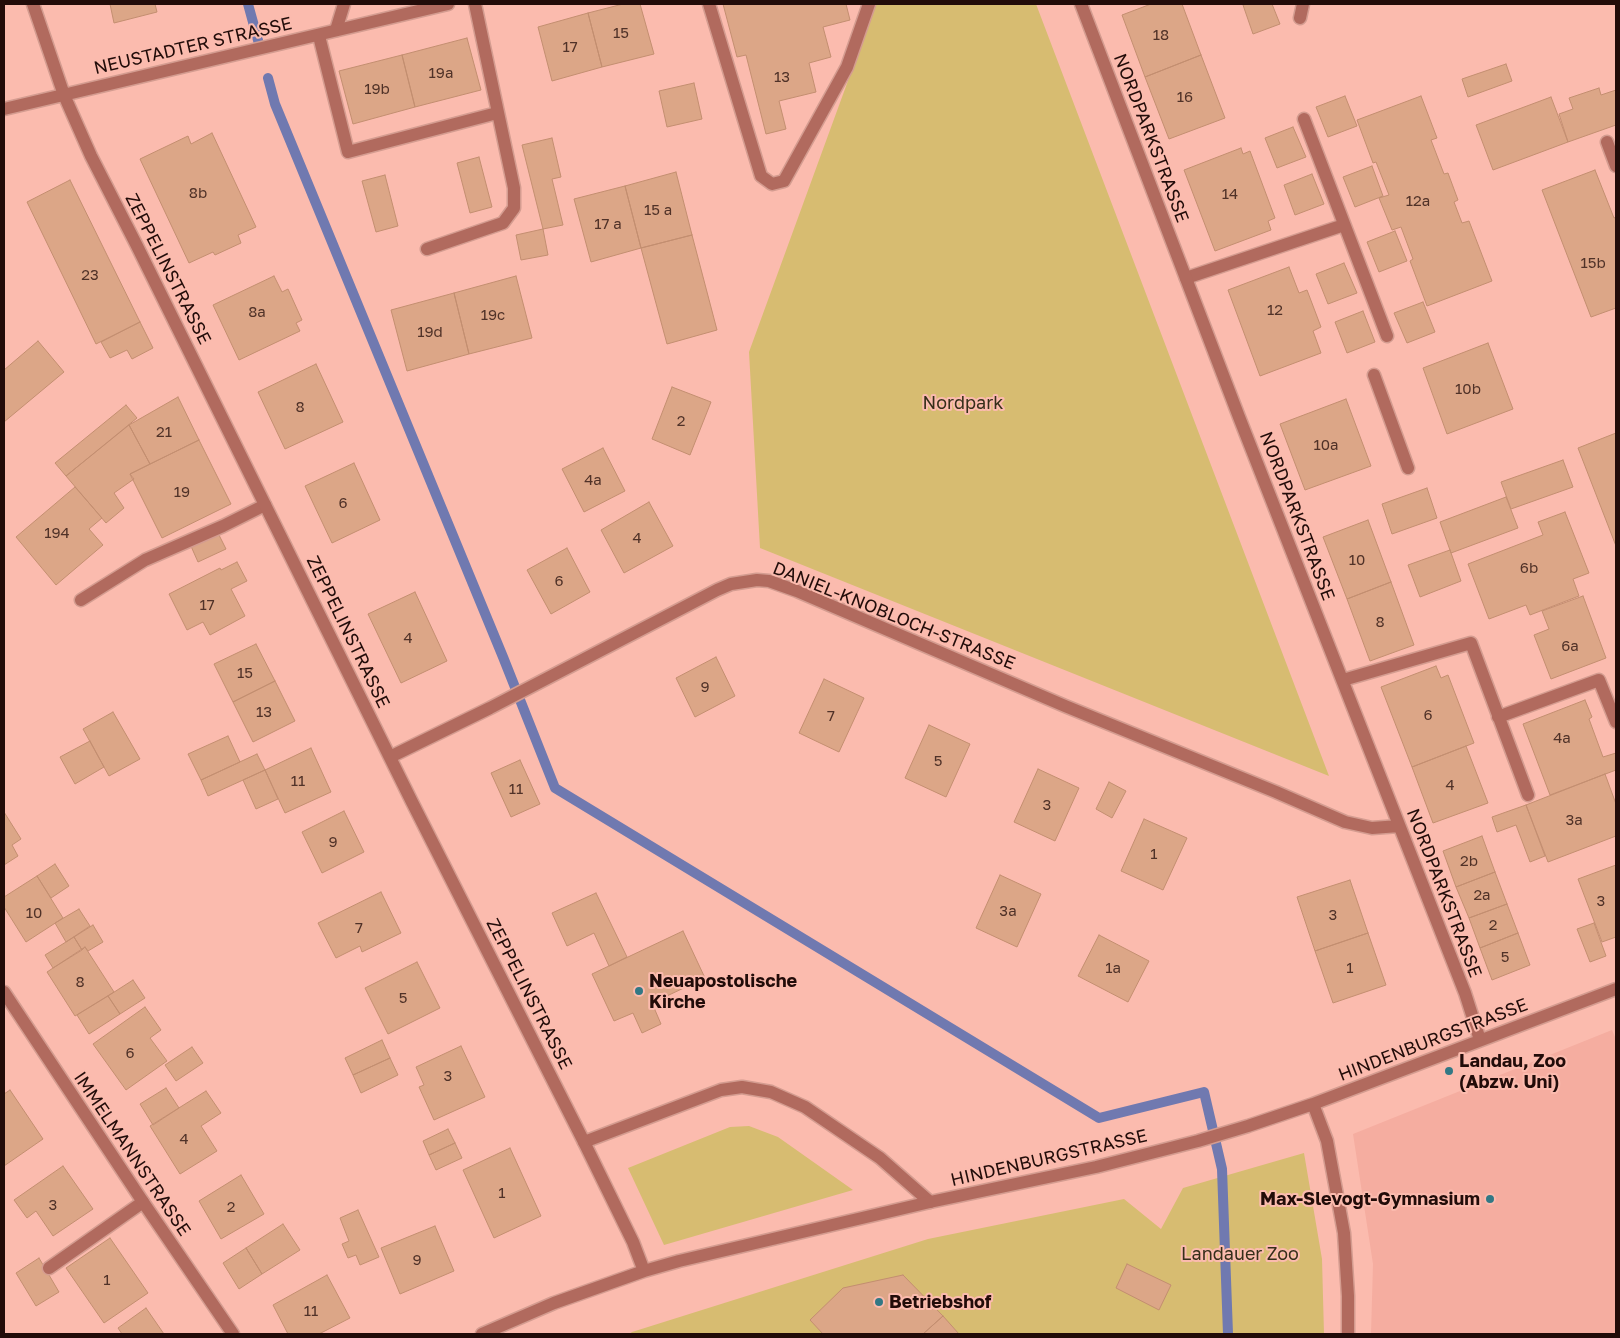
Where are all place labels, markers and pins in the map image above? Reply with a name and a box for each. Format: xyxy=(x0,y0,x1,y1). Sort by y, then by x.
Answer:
place label: Neuapostolische Kirche xyxy=(649,970,797,1012)
marker: Neuapostolische Kirche xyxy=(633,985,645,997)
place label: Landau, Zoo (Abzw. Uni) xyxy=(1459,1050,1566,1092)
marker: Landau, Zoo (Abzw. Uni) xyxy=(1443,1065,1455,1077)
place label: Max-Slevogt-Gymnasium xyxy=(1260,1188,1480,1210)
marker: Max-Slevogt-Gymnasium xyxy=(1484,1193,1496,1205)
place label: Betriebshof xyxy=(889,1291,991,1313)
marker: Betriebshof xyxy=(873,1296,885,1308)

